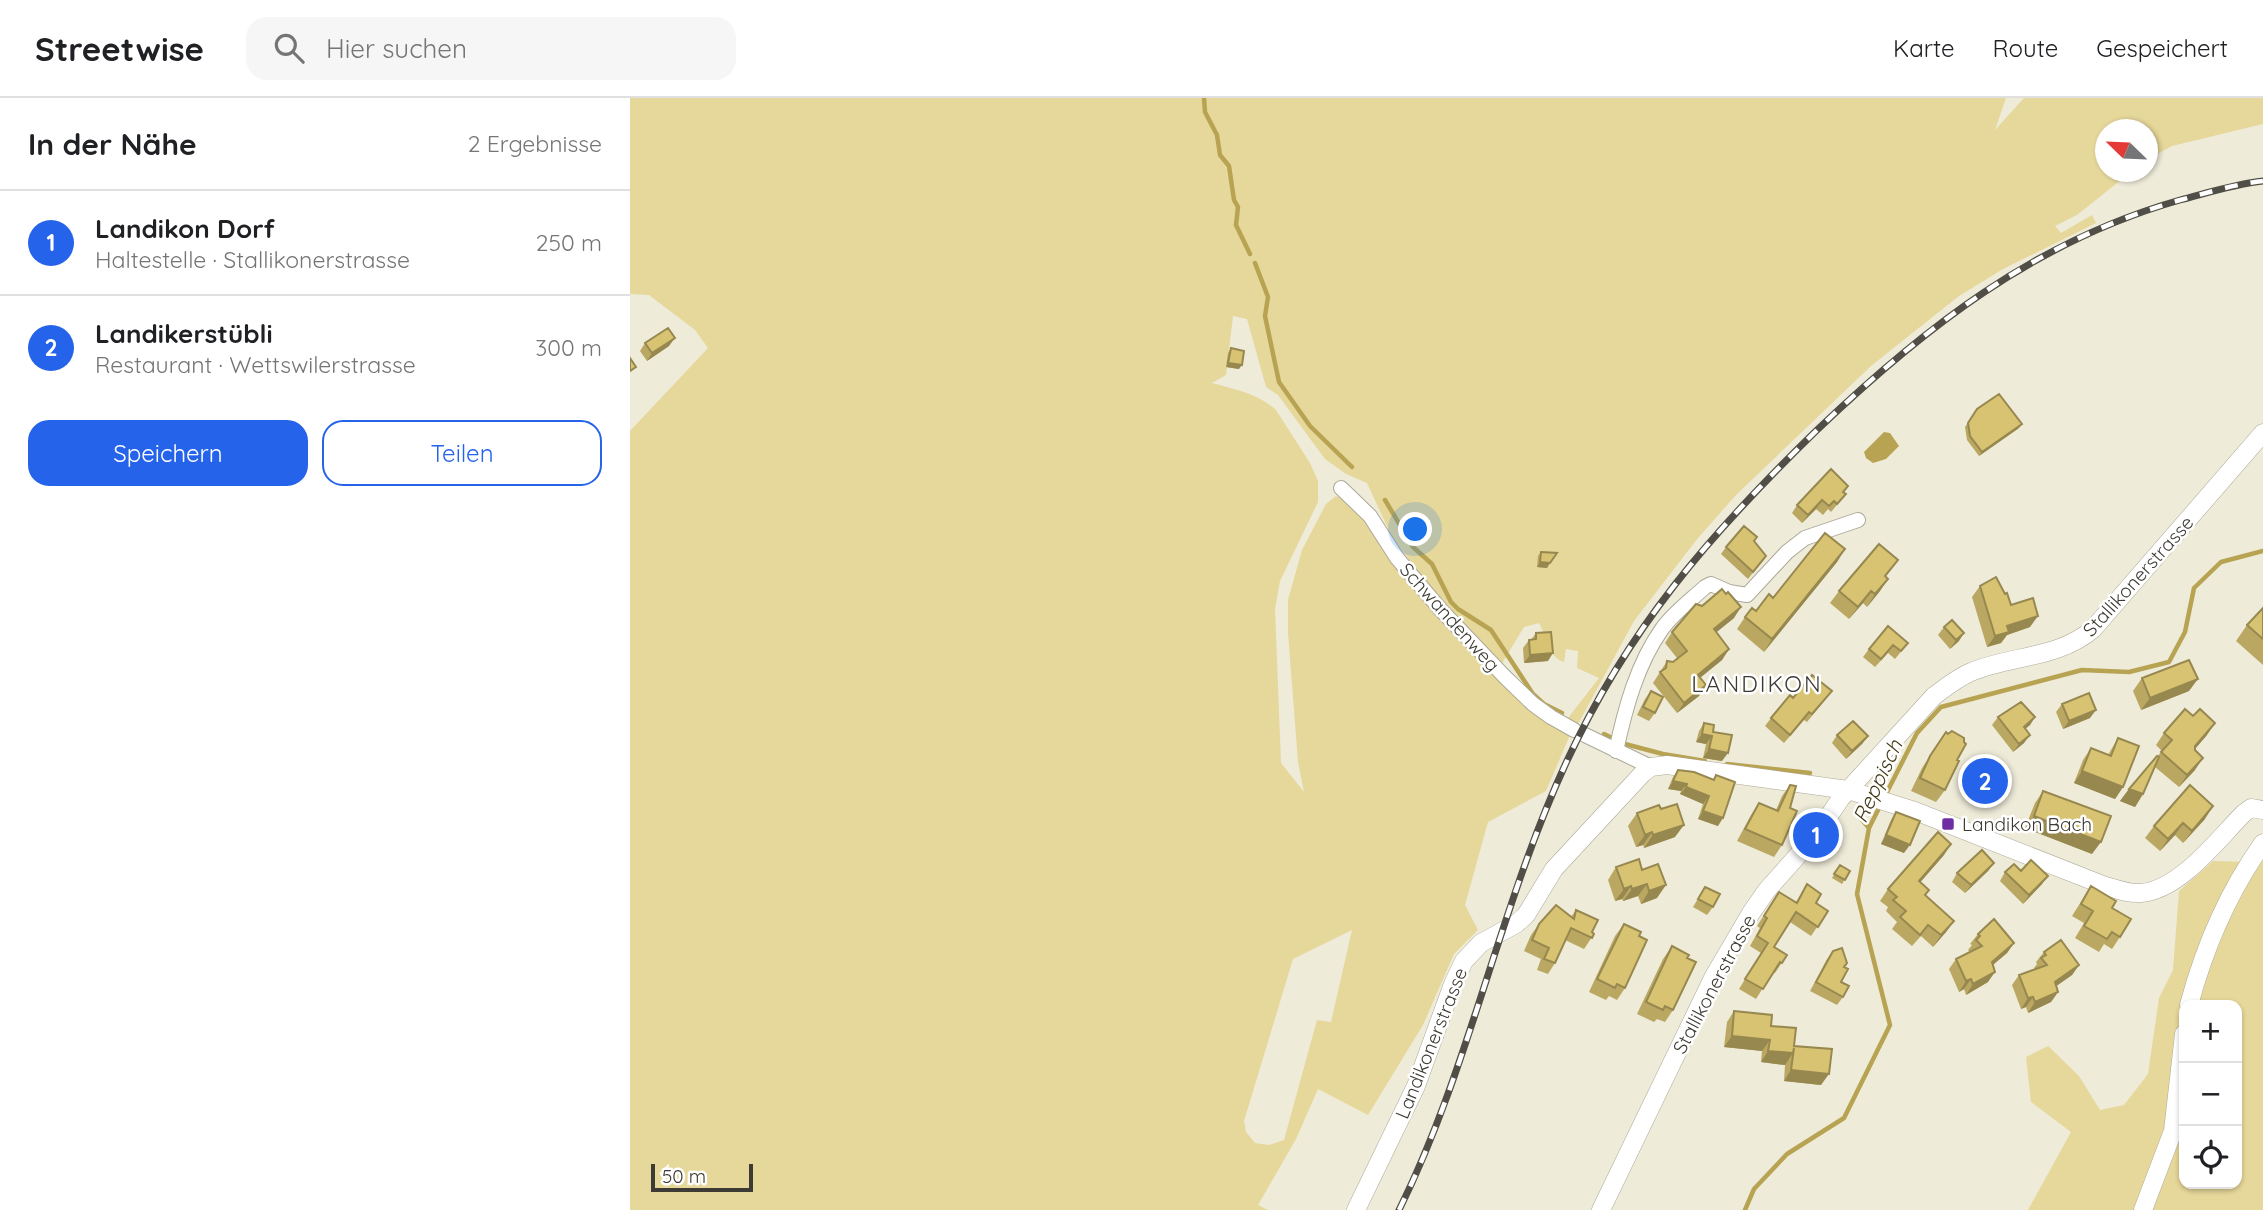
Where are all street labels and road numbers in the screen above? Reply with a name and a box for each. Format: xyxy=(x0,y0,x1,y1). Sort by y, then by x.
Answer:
street label: Stallikonerstrasse xyxy=(2077,511,2199,641)
street label: Schwandenweg xyxy=(1395,558,1505,676)
street label: Stallikonerstrasse xyxy=(1667,910,1761,1058)
street label: Landikonerstrasse xyxy=(1390,964,1472,1122)

